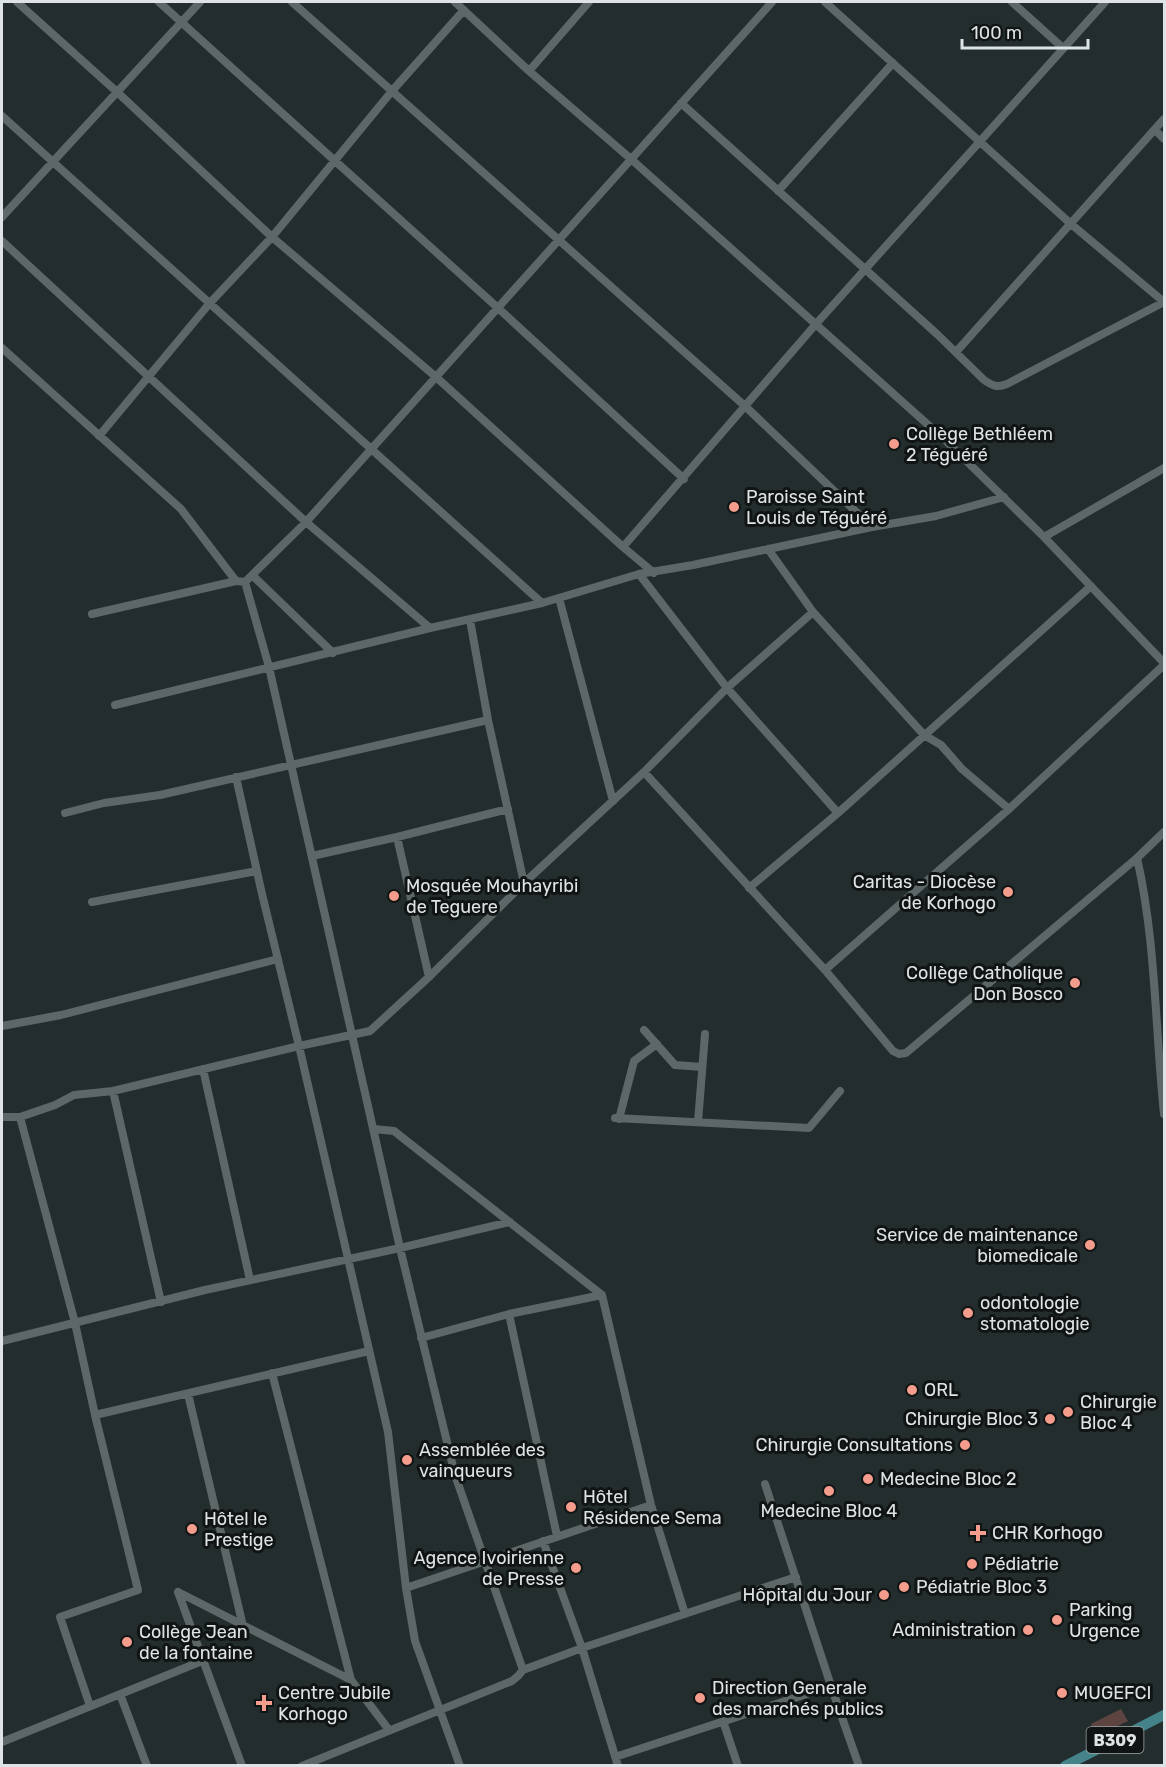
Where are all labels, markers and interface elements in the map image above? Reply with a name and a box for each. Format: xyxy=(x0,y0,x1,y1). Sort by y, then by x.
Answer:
scale bar xyxy=(962,12,1088,50)
text: 100 m xyxy=(971,22,1022,44)
place label: Collège Bethléem 2 Téguéré xyxy=(906,423,1053,466)
marker: Collège Bethléem 2 Téguéré xyxy=(887,437,901,451)
place label: Paroisse Saint Louis de Téguéré xyxy=(746,486,887,529)
marker: Paroisse Saint Louis de Téguéré xyxy=(727,500,741,514)
place label: Caritas - Diocèse de Korhogo xyxy=(853,871,996,914)
place label: Mosquée Mouhayribi de Teguere xyxy=(406,875,578,918)
marker: Caritas - Diocèse de Korhogo xyxy=(1001,885,1015,899)
marker: Mosquée Mouhayribi de Teguere xyxy=(387,889,401,903)
place label: Collège Catholique Don Bosco xyxy=(906,962,1063,1005)
marker: Collège Catholique Don Bosco xyxy=(1068,976,1082,990)
place label: Service de maintenance biomedicale xyxy=(876,1224,1078,1267)
marker: Service de maintenance biomedicale xyxy=(1083,1238,1097,1252)
place label: odontologie stomatologie xyxy=(980,1292,1090,1335)
marker: odontologie stomatologie xyxy=(961,1306,975,1320)
place label: ORL xyxy=(924,1379,958,1401)
marker: ORL xyxy=(905,1383,919,1397)
place label: Chirurgie Bloc 4 xyxy=(1080,1391,1157,1434)
marker: Chirurgie Bloc 4 xyxy=(1061,1405,1075,1419)
place label: Chirurgie Bloc 3 xyxy=(905,1408,1038,1430)
marker: Chirurgie Bloc 3 xyxy=(1043,1412,1057,1426)
place label: Chirurgie Consultations xyxy=(755,1434,953,1456)
marker: Chirurgie Consultations xyxy=(958,1438,972,1452)
place label: Assemblée des vainqueurs xyxy=(419,1439,545,1482)
marker: Assemblée des vainqueurs xyxy=(400,1453,414,1467)
place label: Medecine Bloc 2 xyxy=(880,1468,1017,1490)
marker: Medecine Bloc 2 xyxy=(861,1472,875,1486)
marker: Medecine Bloc 4 xyxy=(822,1484,836,1498)
place label: Hôtel Résidence Sema xyxy=(583,1486,722,1529)
marker: Hôtel Résidence Sema xyxy=(564,1500,578,1514)
place label: Medecine Bloc 4 xyxy=(760,1500,898,1522)
place label: Hôtel le Prestige xyxy=(204,1508,274,1551)
marker: Hôtel le Prestige xyxy=(185,1522,199,1536)
place label: CHR Korhogo xyxy=(992,1522,1103,1544)
marker: CHR Korhogo xyxy=(969,1524,987,1542)
place label: Agence Ivoirienne de Presse xyxy=(413,1547,564,1590)
place label: Pédiatrie xyxy=(984,1553,1059,1575)
marker: Pédiatrie xyxy=(965,1557,979,1571)
marker: Agence Ivoirienne de Presse xyxy=(569,1561,583,1575)
place label: Pédiatrie Bloc 3 xyxy=(916,1576,1047,1598)
marker: Pédiatrie Bloc 3 xyxy=(897,1580,911,1594)
place label: Hôpital du Jour xyxy=(743,1584,872,1606)
marker: Hôpital du Jour xyxy=(877,1588,891,1602)
place label: Parking Urgence xyxy=(1069,1599,1140,1642)
marker: Parking Urgence xyxy=(1050,1613,1064,1627)
place label: Administration xyxy=(892,1619,1016,1641)
place label: Collège Jean de la fontaine xyxy=(139,1621,253,1664)
marker: Administration xyxy=(1021,1623,1035,1637)
marker: Collège Jean de la fontaine xyxy=(120,1635,134,1649)
place label: Direction Generale des marchés publics xyxy=(712,1677,884,1720)
place label: Centre Jubile Korhogo xyxy=(278,1682,391,1725)
place label: MUGEFCI xyxy=(1074,1682,1151,1704)
marker: MUGEFCI xyxy=(1055,1686,1069,1700)
marker: Direction Generale des marchés publics xyxy=(693,1691,707,1705)
marker: Centre Jubile Korhogo xyxy=(255,1694,273,1712)
road number: B309 xyxy=(1086,1727,1144,1753)

